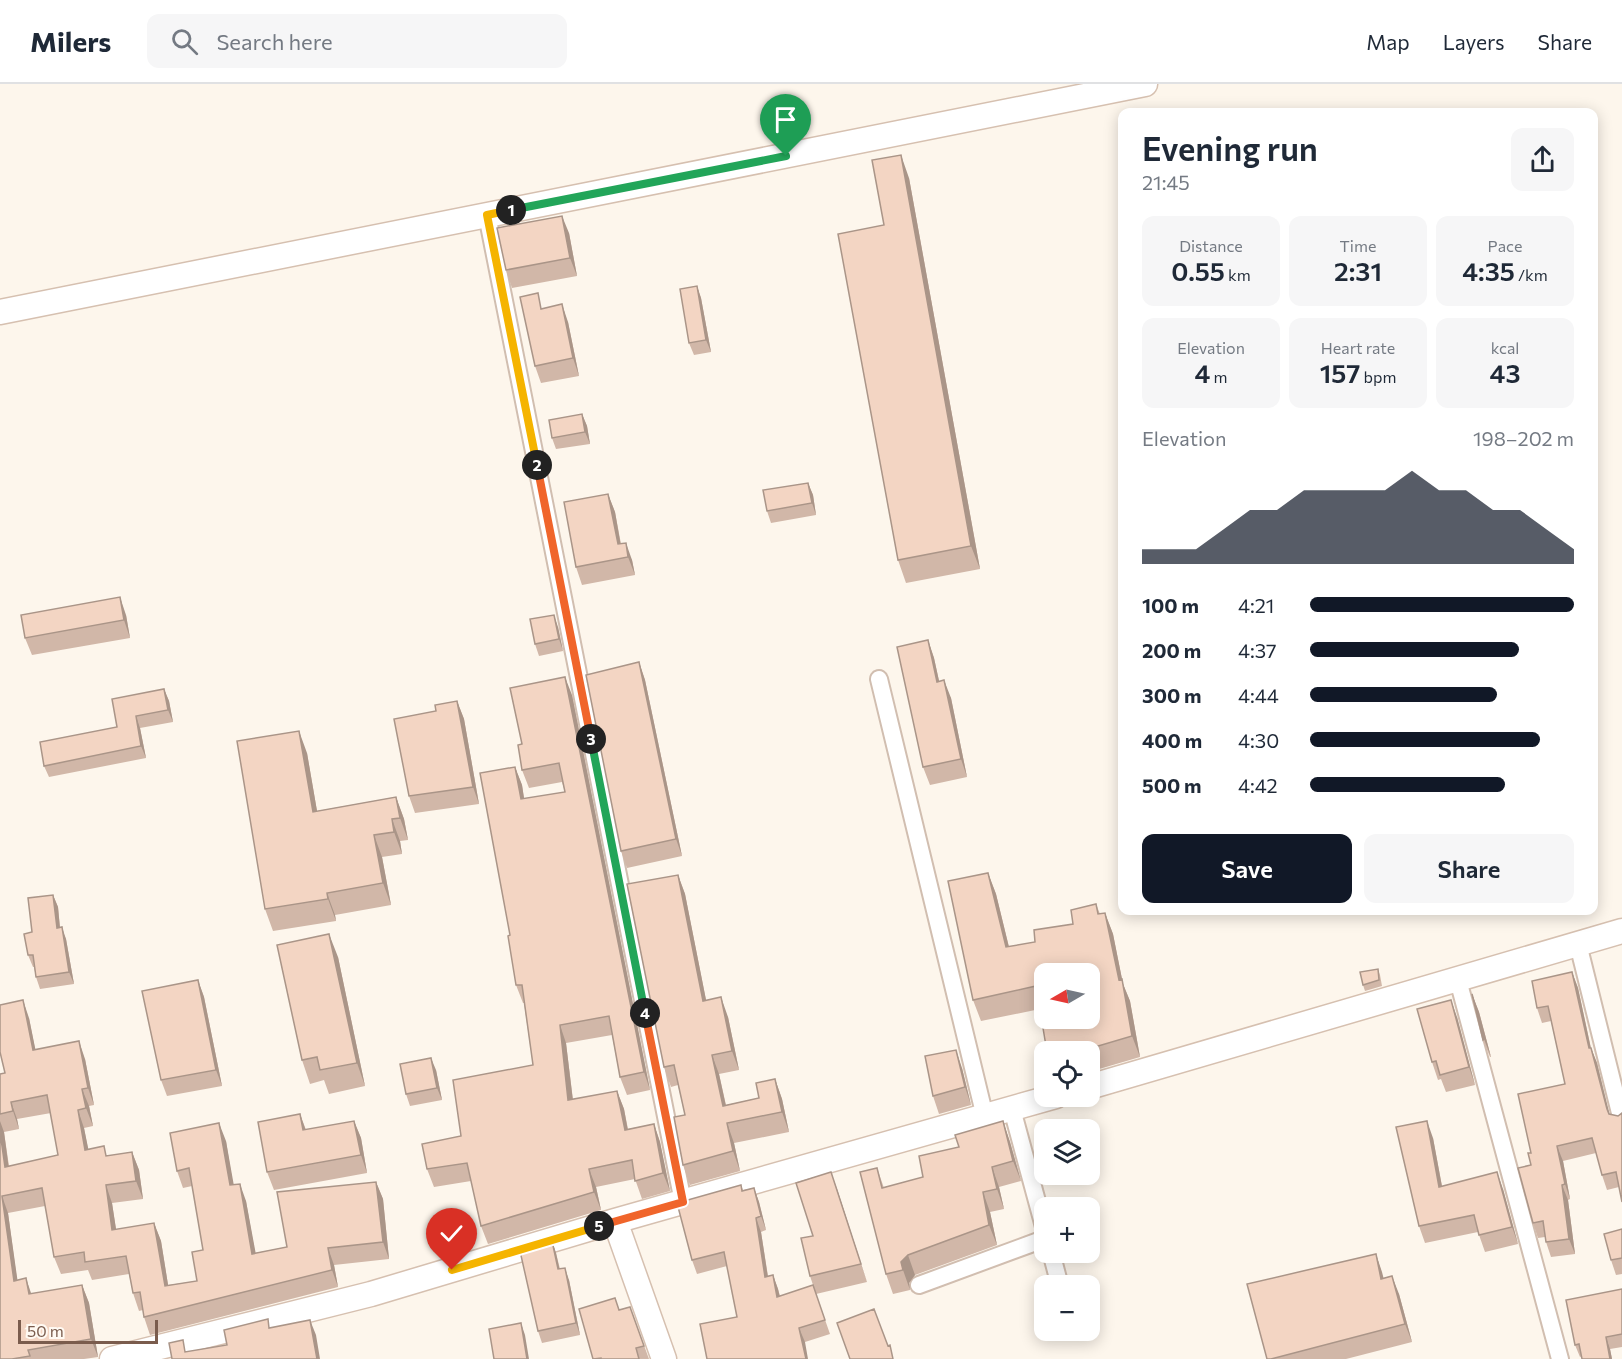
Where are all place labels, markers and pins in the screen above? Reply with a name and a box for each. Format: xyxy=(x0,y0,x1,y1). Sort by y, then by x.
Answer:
pin xyxy=(760,94,811,156)
pin: 1 xyxy=(496,195,526,225)
pin: 2 xyxy=(522,450,552,480)
pin: 3 xyxy=(576,724,606,754)
pin: 4 xyxy=(630,998,660,1028)
pin xyxy=(426,1208,477,1270)
pin: 5 xyxy=(584,1211,614,1241)

